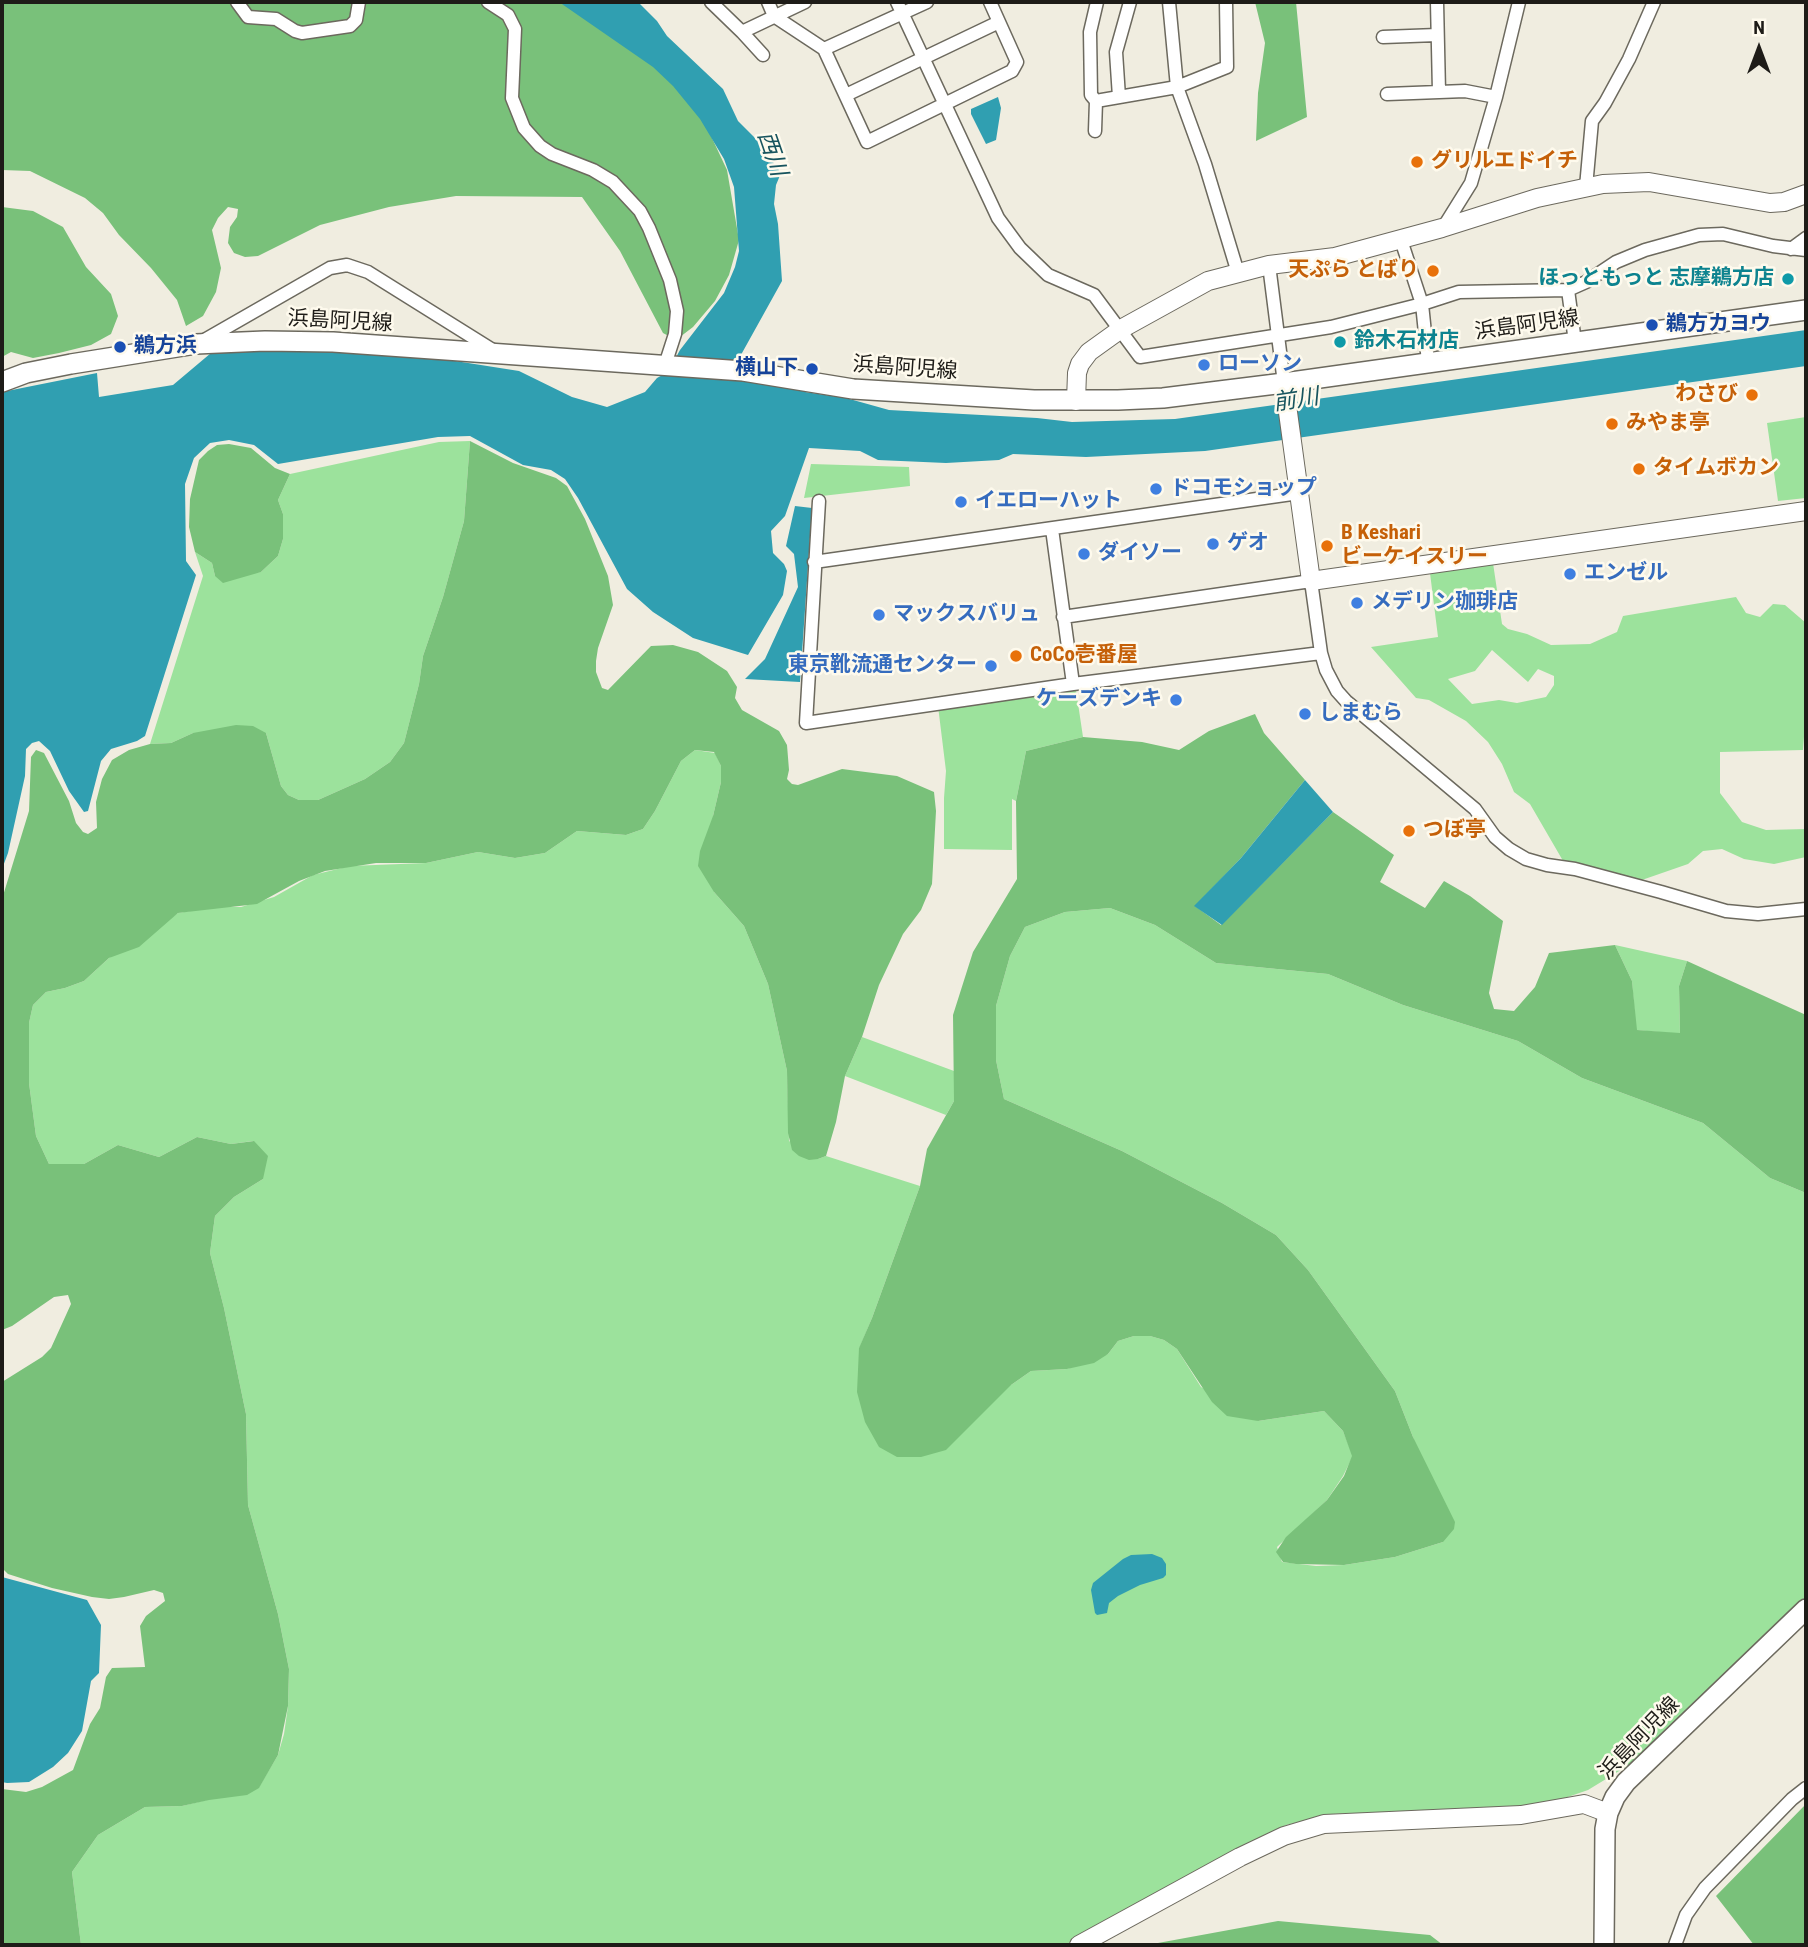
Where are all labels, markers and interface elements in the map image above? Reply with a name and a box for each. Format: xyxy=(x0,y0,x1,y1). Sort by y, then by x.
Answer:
north arrow xyxy=(1724,14,1794,84)
text: N xyxy=(1753,16,1765,39)
water label: 西川 xyxy=(750,128,792,180)
place label: グリルエドイチ xyxy=(1431,149,1578,175)
marker: グリルエドイチ xyxy=(1409,154,1425,170)
place label: 天ぷら とばり xyxy=(1288,258,1419,284)
marker: 天ぷら とばり xyxy=(1425,263,1441,279)
place label: ほっともっと 志摩鵜方店 xyxy=(1538,266,1774,292)
marker: ほっともっと 志摩鵜方店 xyxy=(1780,271,1796,287)
street label: 浜島阿児線 xyxy=(1473,306,1581,346)
street label: 浜島阿児線 xyxy=(287,307,393,337)
place label: 鵜方カヨウ xyxy=(1666,312,1771,338)
marker: 鵜方カヨウ xyxy=(1644,317,1660,333)
place label: 鈴木石材店 xyxy=(1354,329,1459,355)
place label: 鵜方浜 xyxy=(134,334,197,360)
marker: 鈴木石材店 xyxy=(1332,334,1348,350)
marker: 鵜方浜 xyxy=(112,339,128,355)
place label: ローソン xyxy=(1218,352,1302,378)
street label: 浜島阿児線 xyxy=(852,353,958,385)
place label: 横山下 xyxy=(735,356,798,382)
marker: ローソン xyxy=(1196,357,1212,373)
marker: 横山下 xyxy=(804,361,820,377)
place label: わさび xyxy=(1675,382,1738,408)
water label: 前川 xyxy=(1271,384,1321,418)
marker: わさび xyxy=(1744,387,1760,403)
place label: みやま亭 xyxy=(1626,411,1710,437)
marker: みやま亭 xyxy=(1604,416,1620,432)
place label: タイムボカン xyxy=(1653,456,1779,482)
marker: タイムボカン xyxy=(1631,461,1647,477)
place label: ドコモショップ xyxy=(1170,476,1317,502)
marker: ドコモショップ xyxy=(1148,481,1164,497)
place label: イエローハット xyxy=(975,489,1122,515)
marker: イエローハット xyxy=(953,494,969,510)
place label: B Keshari ビーケイスリー xyxy=(1341,521,1488,571)
place label: ゲオ xyxy=(1227,531,1269,557)
marker: ゲオ xyxy=(1205,536,1221,552)
marker: B Keshari ビーケイスリー xyxy=(1319,538,1335,554)
place label: ダイソー xyxy=(1098,541,1182,567)
marker: ダイソー xyxy=(1076,546,1092,562)
place label: エンゼル xyxy=(1584,561,1668,587)
marker: エンゼル xyxy=(1562,566,1578,582)
place label: メデリン珈琲店 xyxy=(1371,590,1518,616)
marker: メデリン珈琲店 xyxy=(1349,595,1365,611)
place label: マックスバリュ xyxy=(893,602,1040,628)
marker: マックスバリュ xyxy=(871,607,887,623)
place label: CoCo壱番屋 xyxy=(1030,643,1138,669)
marker: CoCo壱番屋 xyxy=(1008,648,1024,664)
place label: 東京靴流通センター xyxy=(788,653,977,679)
marker: 東京靴流通センター xyxy=(983,658,999,674)
place label: ケーズデンキ xyxy=(1036,687,1162,713)
marker: ケーズデンキ xyxy=(1168,692,1184,708)
place label: しまむら xyxy=(1319,701,1403,727)
marker: しまむら xyxy=(1297,706,1313,722)
place label: つぼ亭 xyxy=(1423,818,1486,844)
marker: つぼ亭 xyxy=(1401,823,1417,839)
street label: 浜島阿児線 xyxy=(1594,1692,1686,1786)

